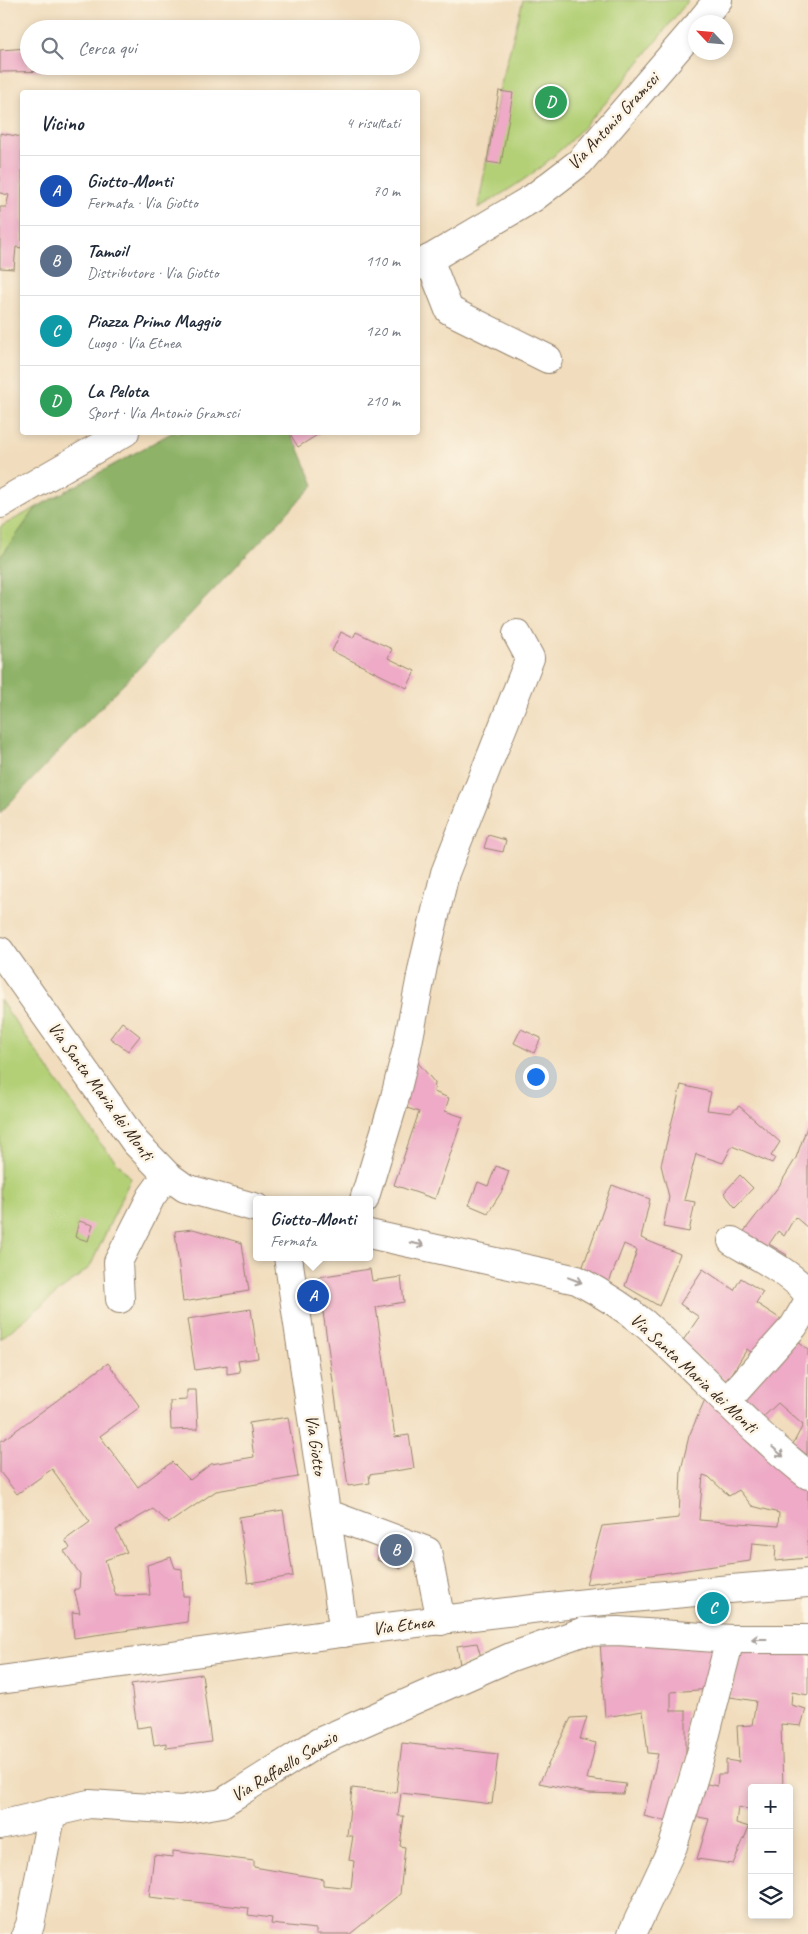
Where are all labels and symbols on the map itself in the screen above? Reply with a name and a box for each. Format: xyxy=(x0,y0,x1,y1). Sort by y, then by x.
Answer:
north arrow xyxy=(688,15,733,60)
street label: Via Antonio Gramsci xyxy=(562,66,665,174)
pin: D xyxy=(535,83,567,121)
street label: Via Santa Maria dei Monti xyxy=(43,1017,160,1167)
your location xyxy=(523,1064,549,1090)
one-way arrow xyxy=(408,1240,424,1249)
one-way arrow xyxy=(567,1276,582,1285)
pin: A xyxy=(297,1277,329,1315)
street label: Via Santa Maria dei Monti xyxy=(626,1308,764,1439)
street label: Via Giotto xyxy=(301,1413,331,1478)
one-way arrow xyxy=(772,1446,785,1457)
pin: B xyxy=(380,1531,412,1569)
pin: C xyxy=(697,1589,729,1627)
street label: Via Etnea xyxy=(371,1610,436,1640)
one-way arrow xyxy=(752,1634,768,1644)
street label: Via Raffaello Sanzio xyxy=(227,1725,342,1806)

